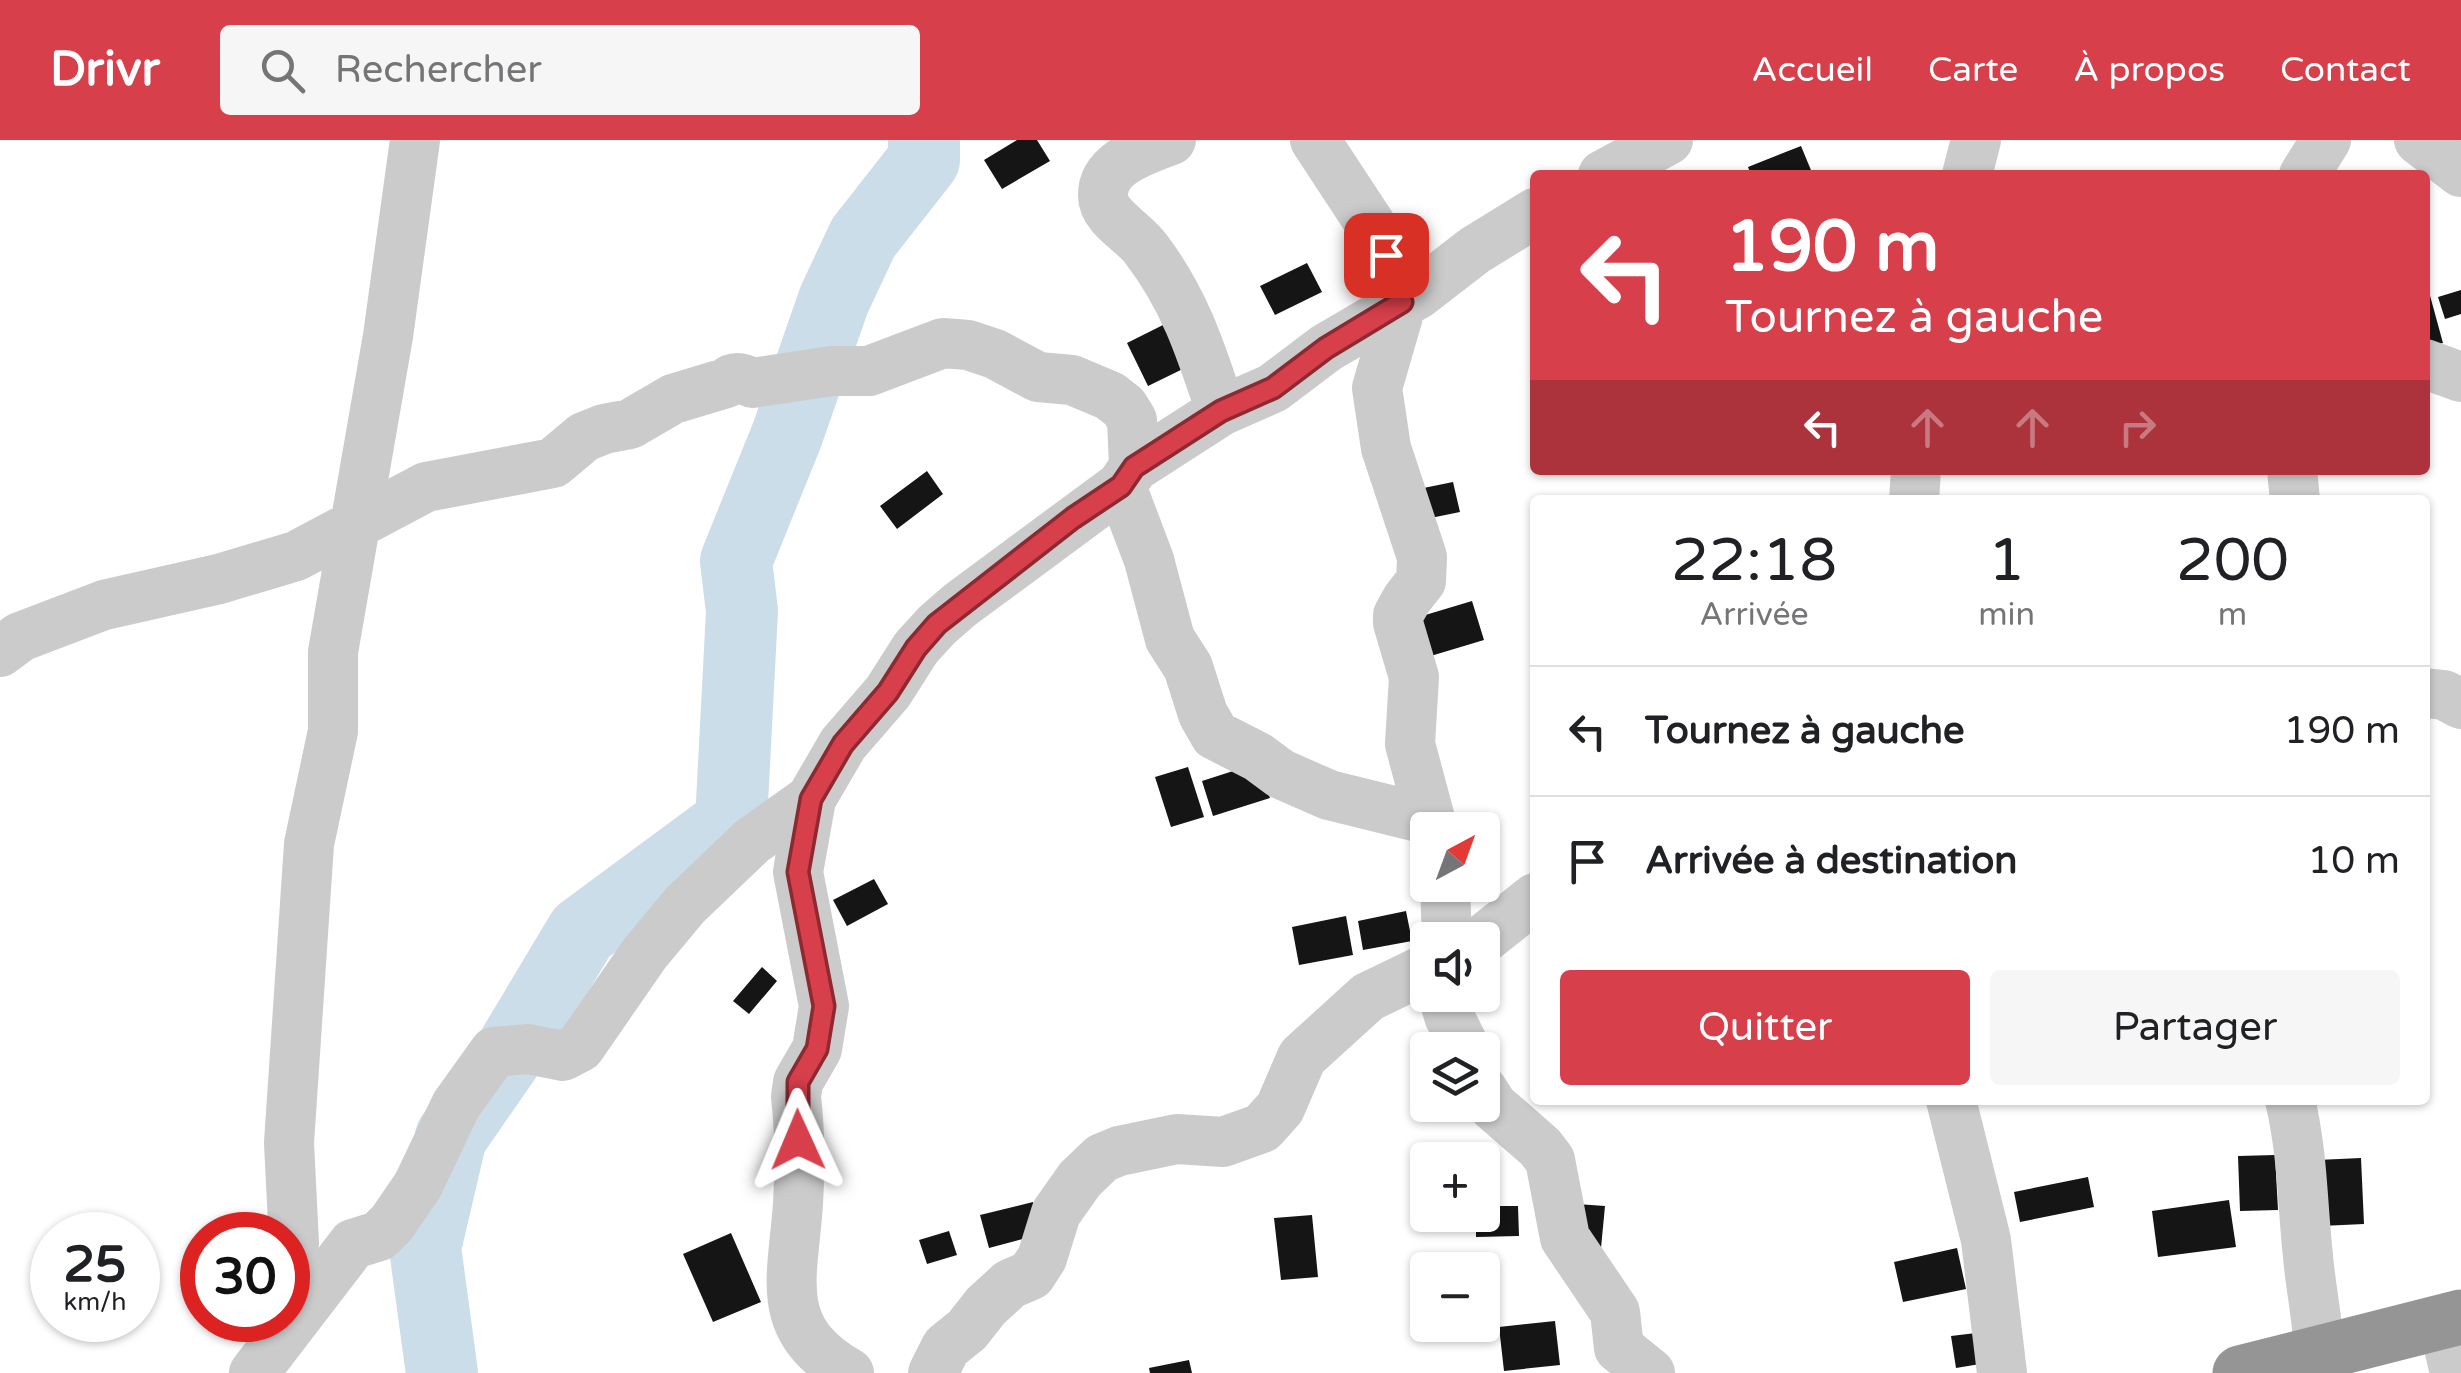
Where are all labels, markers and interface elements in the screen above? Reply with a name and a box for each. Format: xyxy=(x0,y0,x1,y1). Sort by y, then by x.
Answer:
search box xyxy=(220,25,920,115)
text: Drivr xyxy=(50,41,160,99)
icon: search xyxy=(255,43,310,98)
text: Rechercher xyxy=(335,47,542,93)
text: Accueil xyxy=(1752,49,1873,91)
text: Carte xyxy=(1928,49,2018,91)
text: À propos xyxy=(2073,49,2225,91)
text: Contact xyxy=(2280,49,2411,91)
text: 190 m xyxy=(1725,206,1939,290)
icon: left xyxy=(1560,210,1690,340)
pin xyxy=(1344,213,1429,298)
icon: arrive xyxy=(1359,228,1414,283)
text: Tournez à gauche xyxy=(1725,291,2103,345)
icon: left xyxy=(1795,400,1850,455)
icon: ahead xyxy=(1900,400,1955,455)
icon: ahead xyxy=(2005,400,2060,455)
icon: right xyxy=(2110,400,2165,455)
text: 22:18 xyxy=(1671,525,1837,597)
text: 1 xyxy=(1988,525,2025,597)
text: 200 xyxy=(2176,525,2289,597)
text: Arrivée xyxy=(1700,596,1809,634)
text: min xyxy=(1978,596,2035,634)
text: m xyxy=(2218,596,2247,634)
icon: left xyxy=(1560,704,1615,759)
text: Tournez à gauche xyxy=(1645,708,1964,754)
text: 190 m xyxy=(2284,708,2400,754)
north arrow xyxy=(1410,812,1500,902)
map controls xyxy=(1410,812,1500,1342)
icon: arrive xyxy=(1560,834,1615,889)
text: Arrivée à destination xyxy=(1645,838,2018,884)
text: 10 m xyxy=(2308,838,2400,884)
button: sound xyxy=(1410,922,1500,1012)
button: Quitter xyxy=(1560,970,1970,1085)
button: Partager xyxy=(1990,970,2400,1085)
button: layers xyxy=(1410,1032,1500,1122)
position arrow xyxy=(746,1088,850,1192)
button: + xyxy=(1410,1142,1500,1232)
speed limit sign: 30 xyxy=(180,1212,310,1342)
text: 25 xyxy=(64,1235,126,1295)
button: − xyxy=(1410,1252,1500,1342)
text: km/h xyxy=(64,1287,126,1317)

